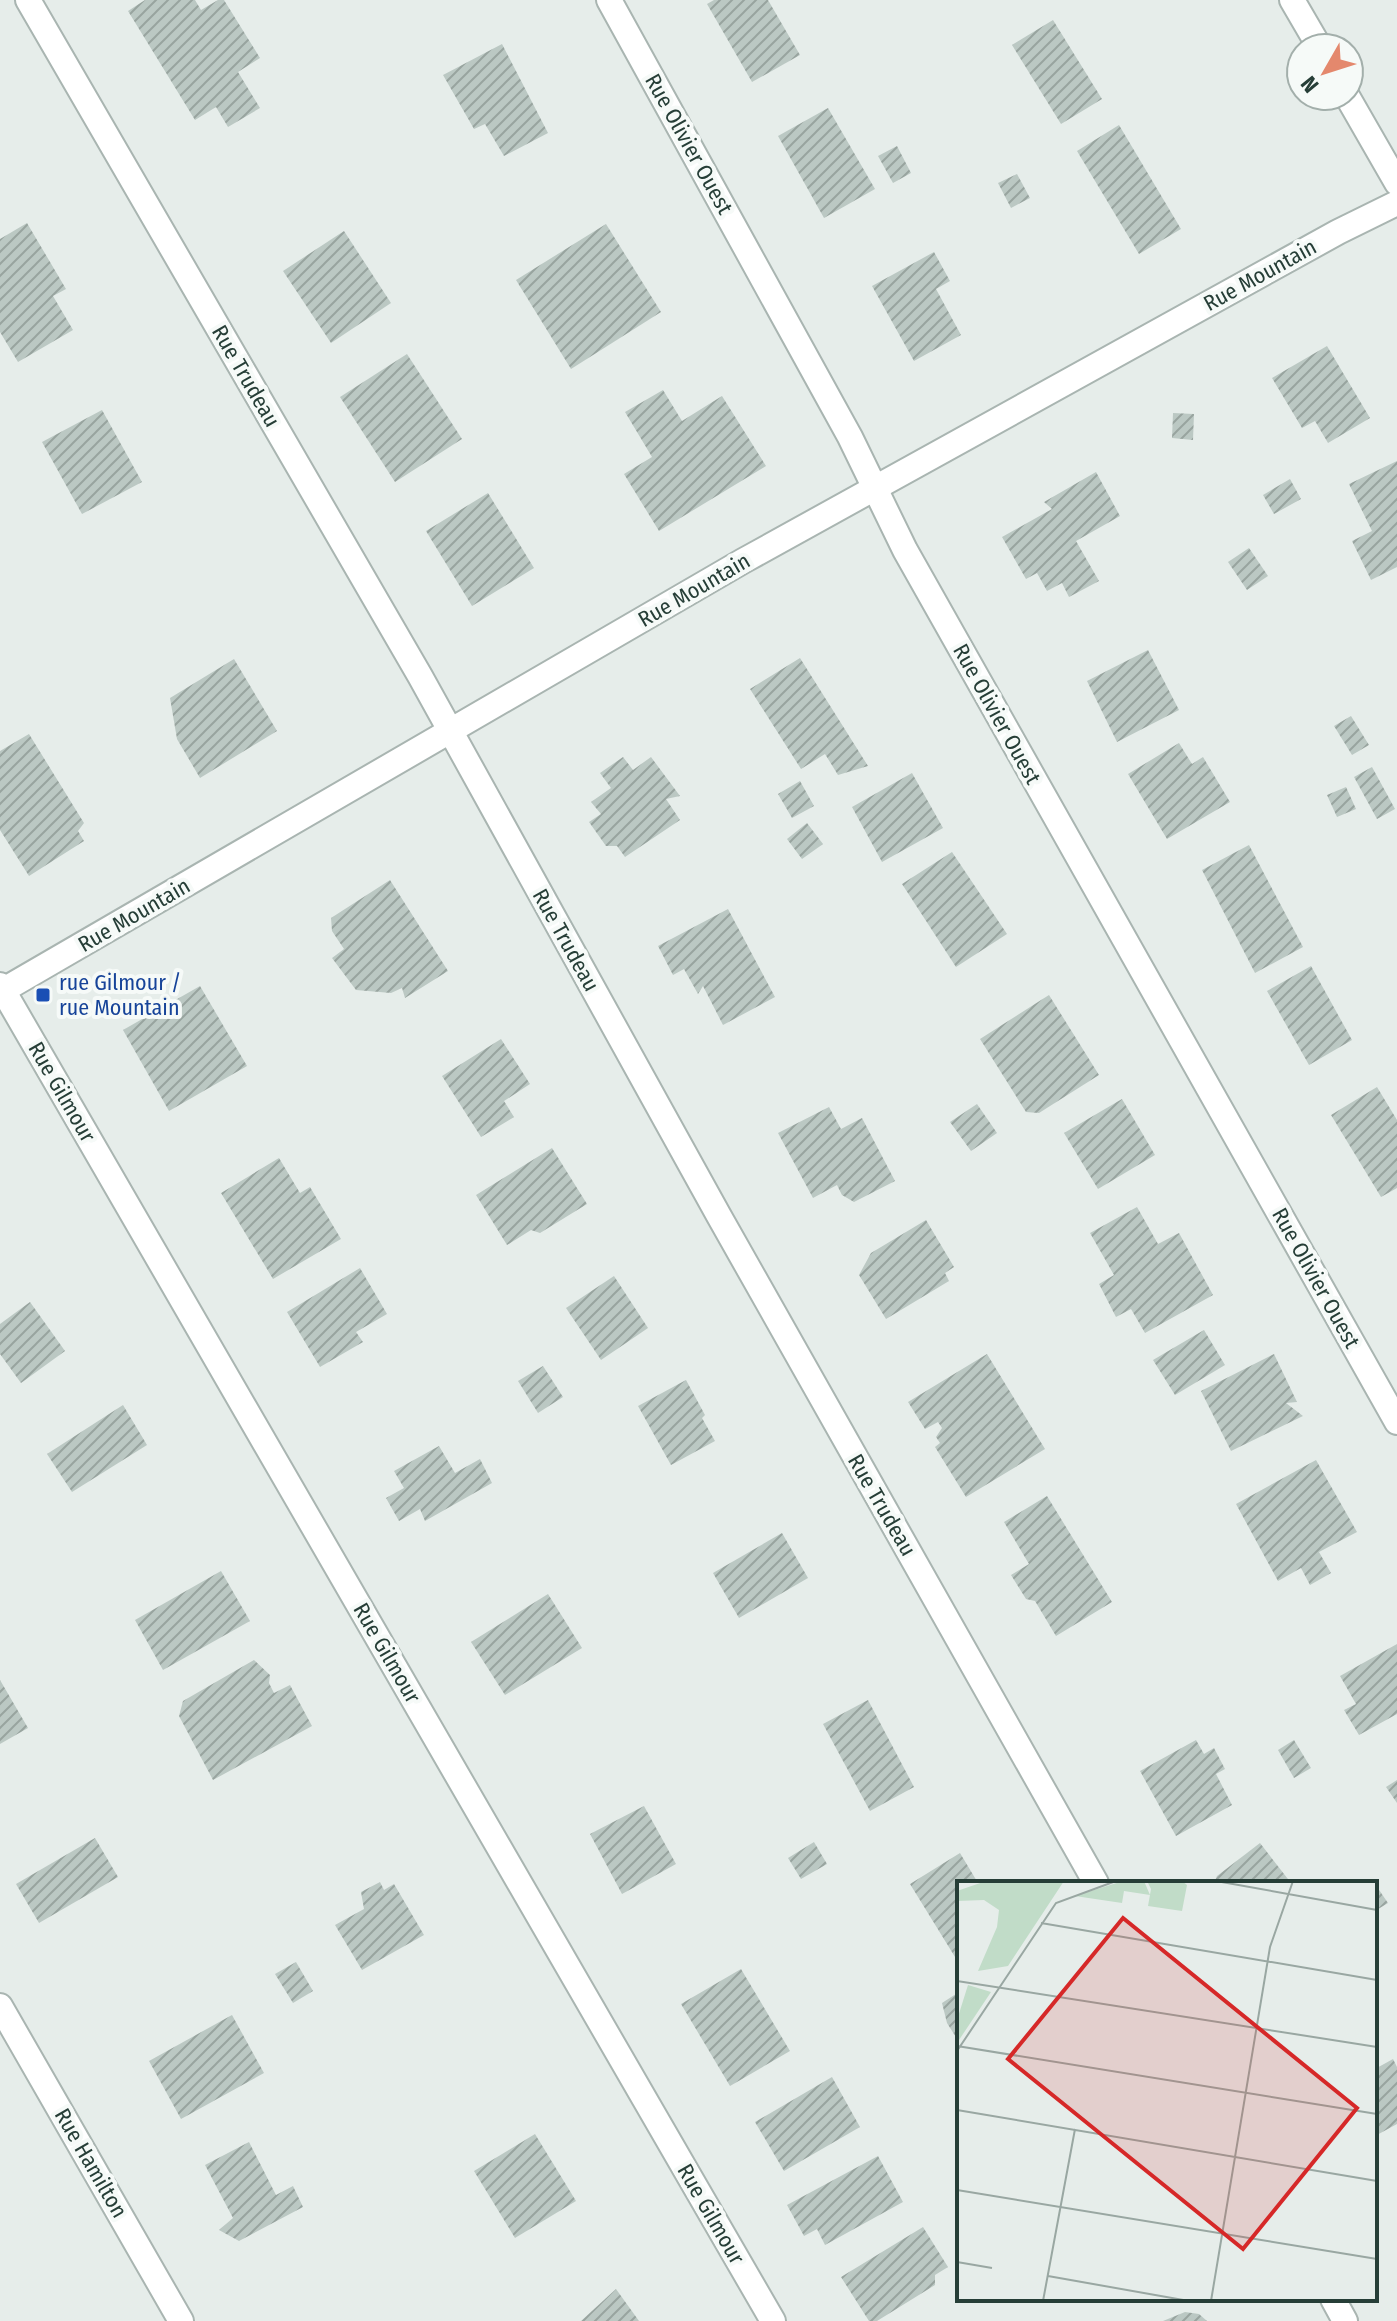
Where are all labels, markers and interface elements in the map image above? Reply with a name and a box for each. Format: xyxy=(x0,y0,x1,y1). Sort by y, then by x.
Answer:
north arrow xyxy=(1285,32,1365,112)
street label: Rue Olivier Ouest xyxy=(639,69,739,220)
text: N xyxy=(1295,71,1324,98)
street label: Rue Mountain xyxy=(1199,233,1321,317)
street label: Rue Trudeau xyxy=(206,320,286,432)
street label: Rue Mountain xyxy=(633,547,755,633)
street label: Rue Olivier Ouest xyxy=(947,639,1047,790)
street label: Rue Mountain xyxy=(73,872,195,958)
street label: Rue Trudeau xyxy=(527,884,605,996)
place label: rue Gilmour / rue Mountain xyxy=(59,969,181,1021)
marker: rue Gilmour / rue Mountain xyxy=(34,986,52,1004)
street label: Rue Gilmour xyxy=(23,1037,102,1147)
street label: Rue Olivier Ouest xyxy=(1266,1203,1366,1354)
street label: Rue Trudeau xyxy=(842,1449,922,1561)
street label: Rue Gilmour xyxy=(348,1598,427,1708)
inset map xyxy=(957,1881,1377,2301)
street label: Rue Hamilton xyxy=(49,2103,133,2223)
street label: Rue Gilmour xyxy=(672,2159,751,2269)

